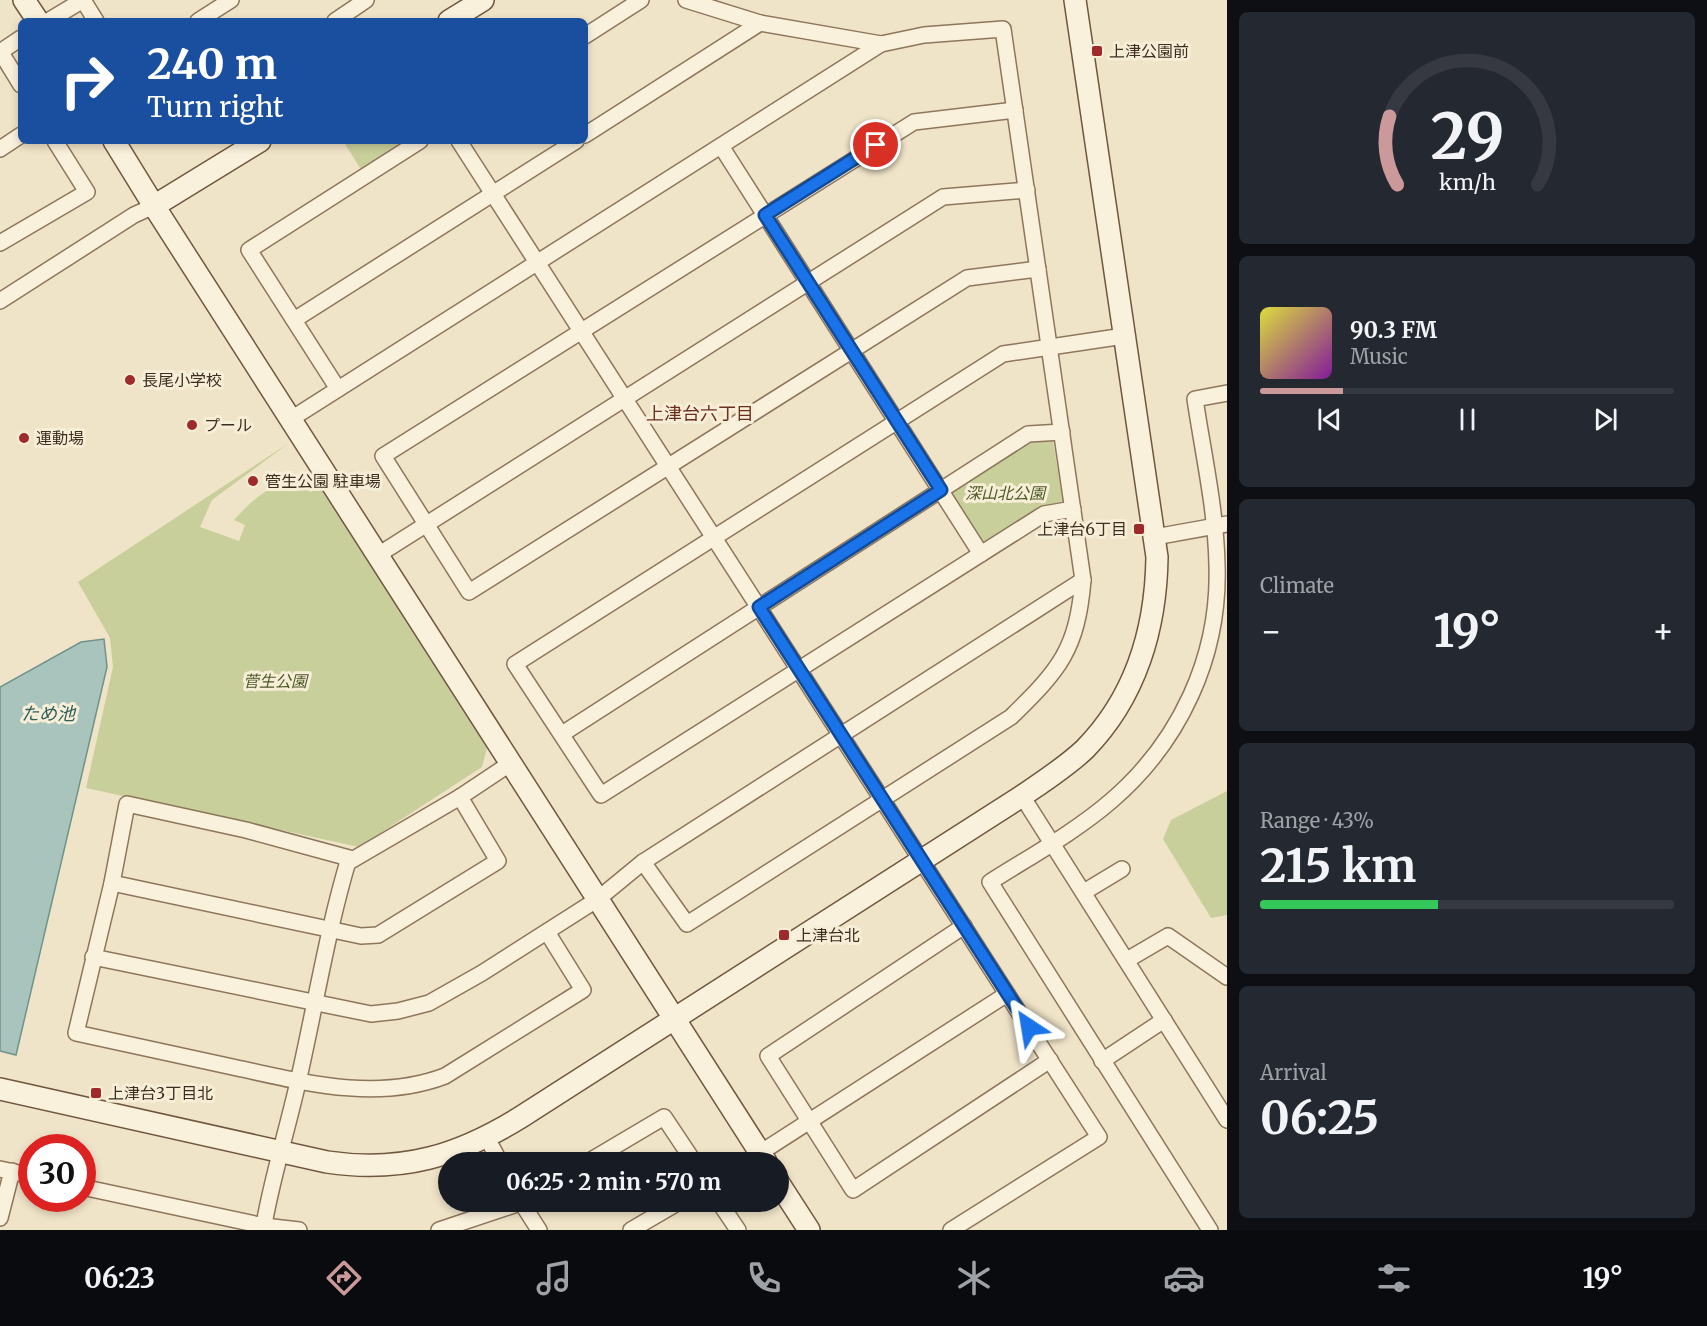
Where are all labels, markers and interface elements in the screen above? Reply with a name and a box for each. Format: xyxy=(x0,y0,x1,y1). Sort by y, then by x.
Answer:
text: 240 m xyxy=(147,38,277,90)
place label: 上津公園前 xyxy=(1109,41,1189,61)
icon: right xyxy=(48,42,126,120)
marker: 上津公園前 xyxy=(1090,44,1104,58)
text: Turn right xyxy=(147,90,284,124)
text: 29 xyxy=(1430,98,1504,176)
pin xyxy=(850,119,901,170)
icon: arrive xyxy=(859,128,892,161)
text: km/h xyxy=(1439,169,1495,196)
text: 90.3 FM xyxy=(1350,316,1437,344)
text: Music xyxy=(1350,344,1408,369)
place label: 長尾小学校 xyxy=(142,370,222,390)
marker: 長尾小学校 xyxy=(123,373,137,387)
district label: 上津台六丁目 xyxy=(646,402,754,425)
icon: previous xyxy=(1313,403,1346,436)
icon: pause xyxy=(1451,403,1484,436)
icon: next xyxy=(1589,403,1622,436)
place label: プール xyxy=(204,415,252,435)
marker: プール xyxy=(185,418,199,432)
place label: 運動場 xyxy=(36,428,84,448)
marker: 運動場 xyxy=(17,431,31,445)
place label: 管生公園 駐車場 xyxy=(265,471,381,491)
marker: 管生公園 駐車場 xyxy=(246,474,260,488)
park label: 深山北公園 xyxy=(965,483,1047,503)
place label: 上津台6丁目 xyxy=(1037,519,1127,539)
marker: 上津台6丁目 xyxy=(1132,522,1146,536)
text: Climate xyxy=(1260,573,1334,598)
text: 19° xyxy=(1433,603,1501,659)
text: − xyxy=(1260,611,1282,652)
text: + xyxy=(1652,611,1674,652)
park label: 菅生公園 xyxy=(243,671,309,691)
water label: ため池 xyxy=(21,702,77,725)
text: Range · 43% xyxy=(1260,808,1374,833)
text: 215 km xyxy=(1260,838,1416,894)
place label: 上津台北 xyxy=(796,925,860,945)
marker: 上津台北 xyxy=(777,928,791,942)
position arrow xyxy=(997,995,1061,1059)
text: Arrival xyxy=(1260,1060,1327,1085)
place label: 上津台3丁目北 xyxy=(108,1083,213,1103)
marker: 上津台3丁目北 xyxy=(89,1086,103,1100)
text: 06:25 xyxy=(1260,1090,1379,1146)
speed limit sign: 30 xyxy=(18,1134,96,1212)
text: 06:25 · 2 min · 570 m xyxy=(506,1168,721,1196)
icon: directions xyxy=(323,1257,365,1299)
icon: music xyxy=(533,1257,575,1299)
icon: phone xyxy=(743,1257,785,1299)
icon: climate xyxy=(953,1257,995,1299)
icon: car xyxy=(1163,1257,1205,1299)
icon: filters xyxy=(1373,1257,1415,1299)
text: 06:23 xyxy=(84,1261,155,1295)
text: 19° xyxy=(1582,1261,1623,1295)

